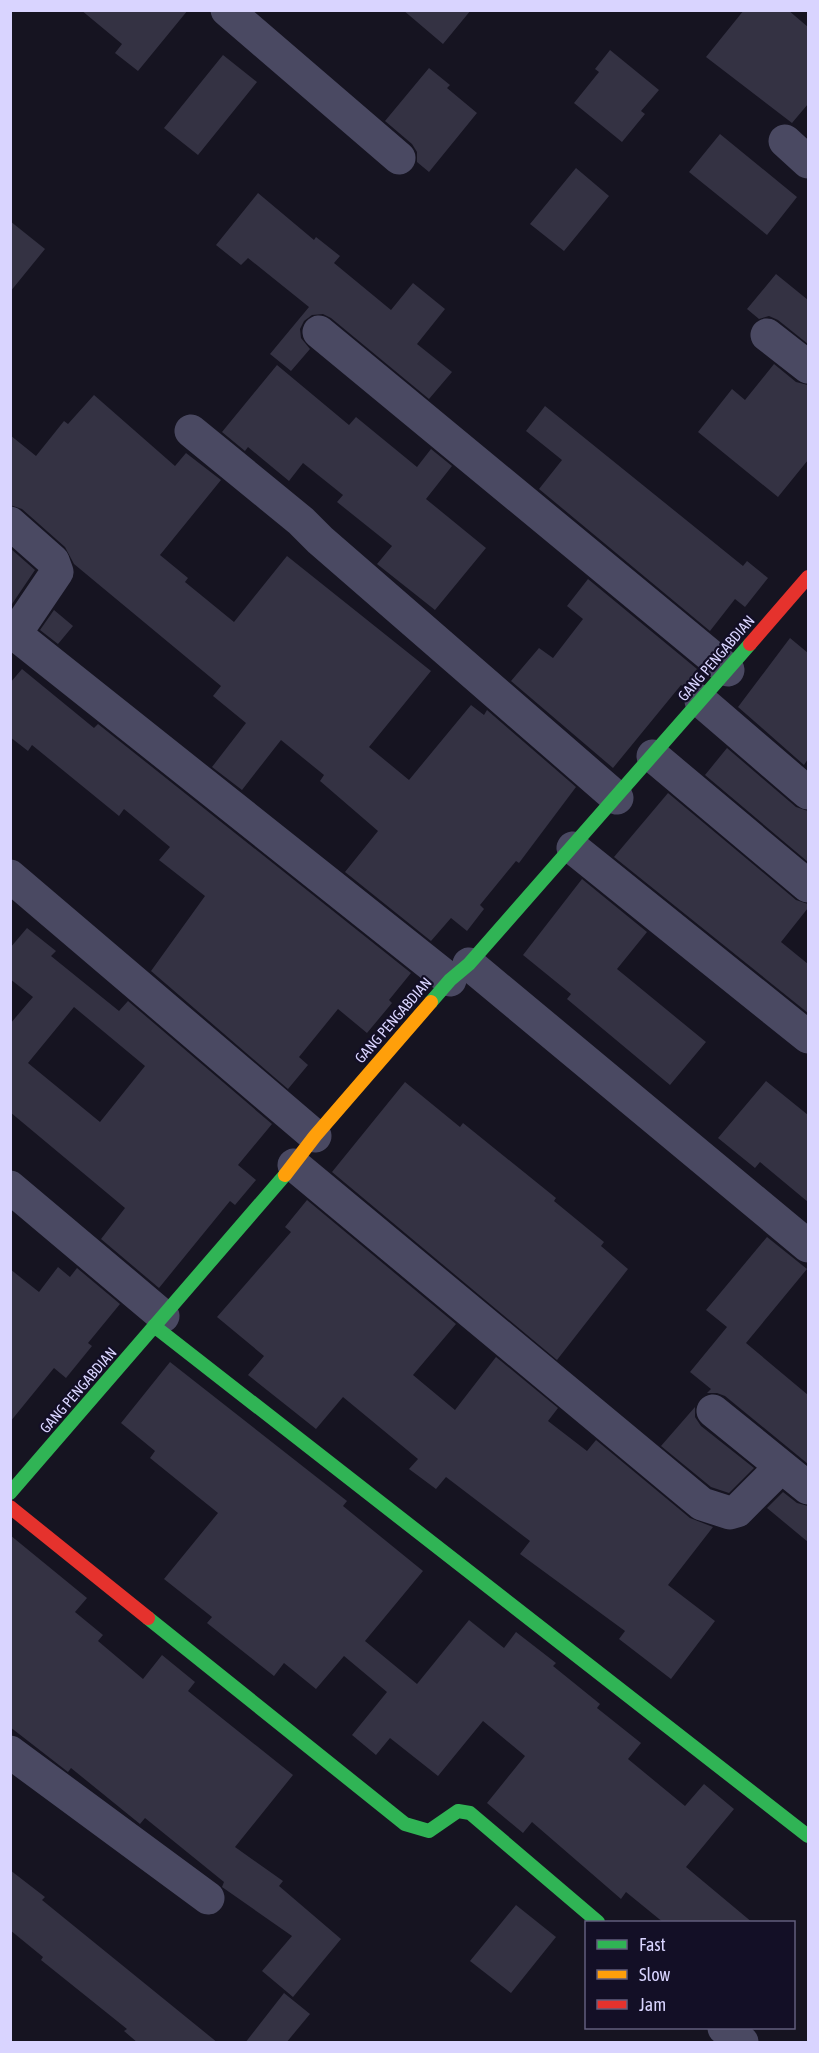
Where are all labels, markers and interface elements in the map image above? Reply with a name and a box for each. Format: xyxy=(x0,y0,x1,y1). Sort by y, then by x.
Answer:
street label: GANG PENGABDIAN xyxy=(674,612,758,704)
street label: GANG PENGABDIAN xyxy=(351,974,435,1066)
street label: GANG PENGABDIAN xyxy=(36,1344,120,1436)
legend xyxy=(585,1921,795,2029)
text: Fast xyxy=(639,1934,666,1955)
text: Slow xyxy=(639,1964,670,1985)
text: Jam xyxy=(639,1994,666,2015)

